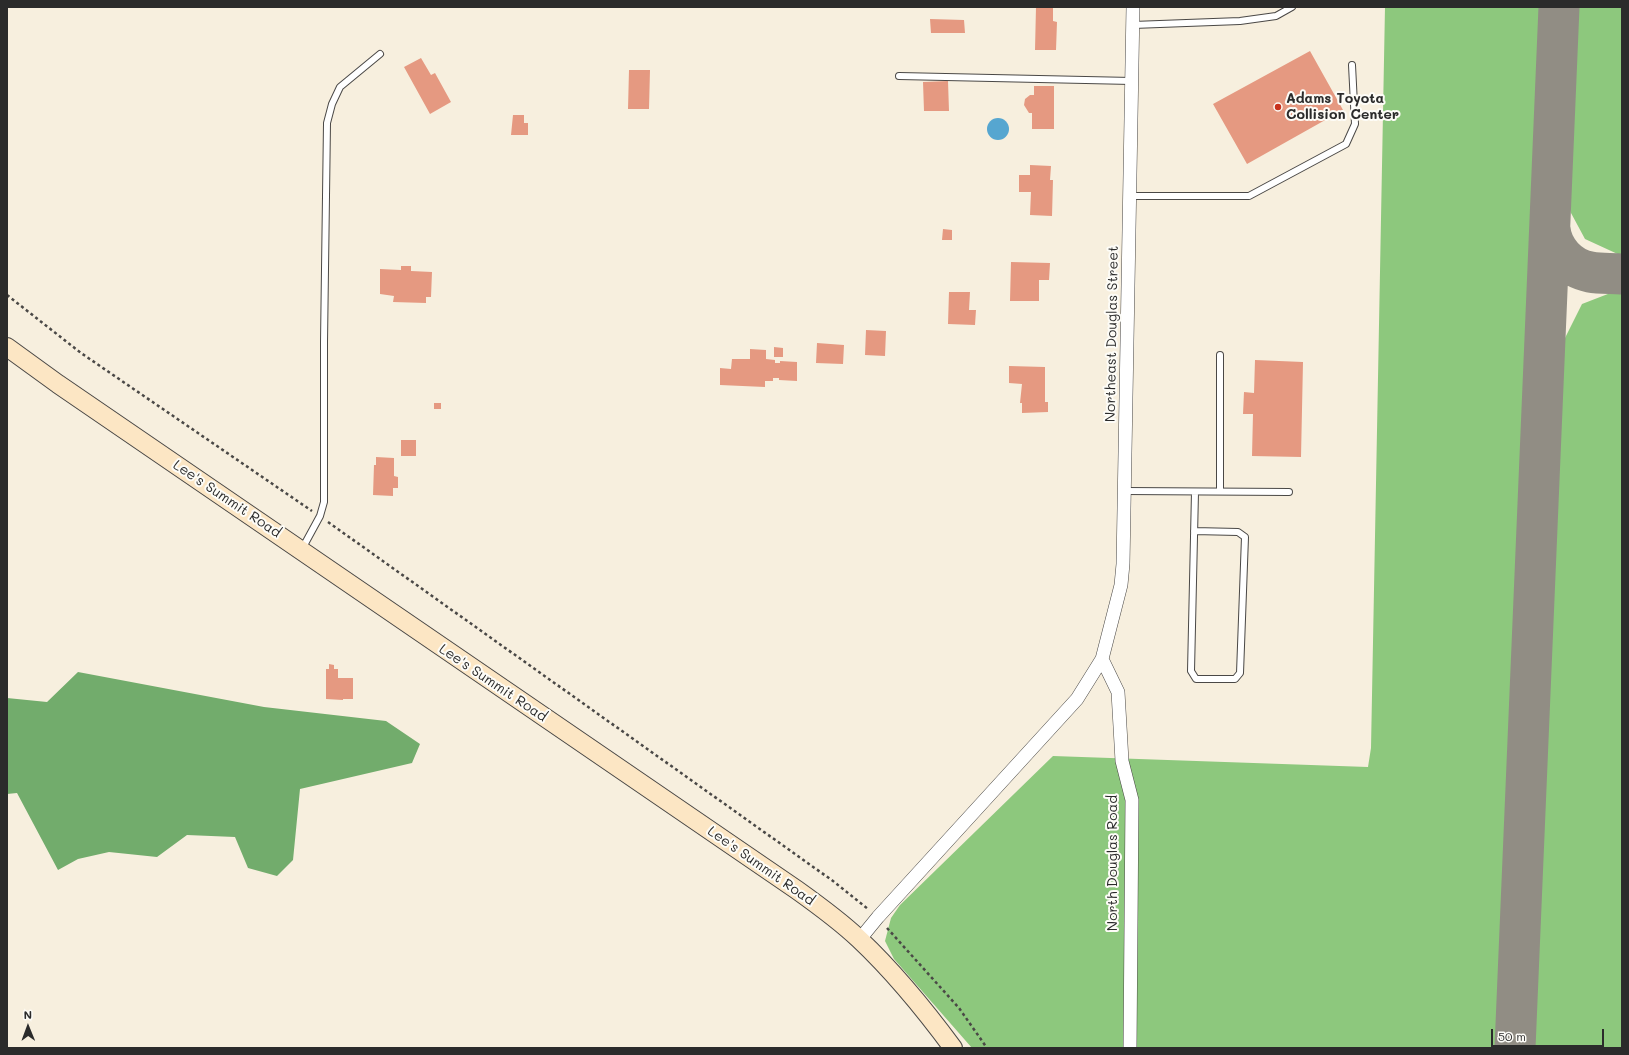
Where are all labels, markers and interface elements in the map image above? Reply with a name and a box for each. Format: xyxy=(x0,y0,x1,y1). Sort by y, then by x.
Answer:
place label: Adams Toyota Collision Center xyxy=(1286,91,1399,124)
marker: Adams Toyota Collision Center xyxy=(1273,102,1283,112)
street label: Northeast Douglas Street xyxy=(1102,246,1122,422)
street label: Lee's Summit Road xyxy=(170,457,284,541)
street label: Lee's Summit Road xyxy=(436,641,550,725)
street label: North Douglas Road xyxy=(1105,795,1121,931)
street label: Lee's Summit Road xyxy=(704,823,818,909)
north arrow xyxy=(8,1007,48,1047)
text: N xyxy=(23,1007,32,1022)
scale bar xyxy=(1493,1021,1606,1047)
text: 50 m xyxy=(1498,1028,1526,1044)

